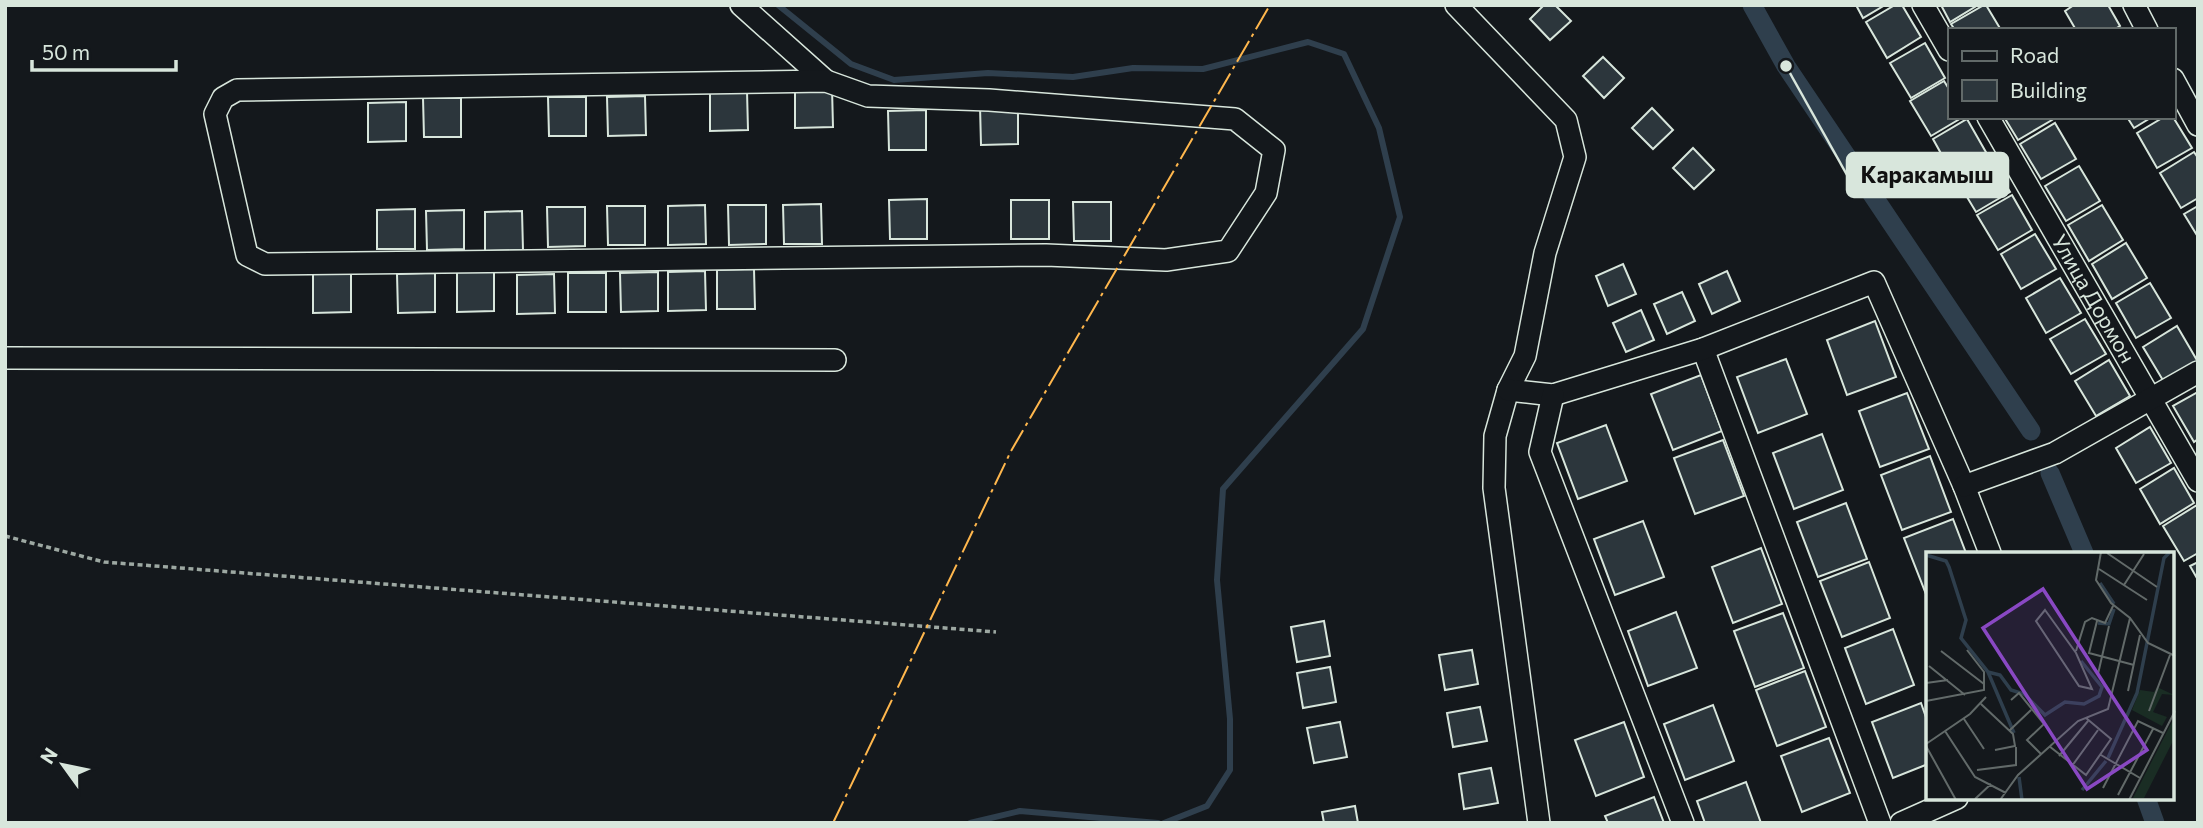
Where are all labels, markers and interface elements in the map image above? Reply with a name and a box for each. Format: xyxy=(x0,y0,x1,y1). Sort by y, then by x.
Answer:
scale bar xyxy=(32,28,175,72)
legend xyxy=(1948,28,2175,119)
text: 50 m xyxy=(42,39,90,64)
text: Road xyxy=(2010,42,2059,67)
text: Building xyxy=(2010,77,2087,102)
callout: Каракамыш xyxy=(1847,153,2008,197)
text: Каракамыш xyxy=(1860,160,1994,188)
street label: Улица Дормон xyxy=(2047,229,2141,367)
inset map xyxy=(1926,552,2175,800)
north arrow xyxy=(28,730,98,800)
text: N xyxy=(35,743,62,768)

